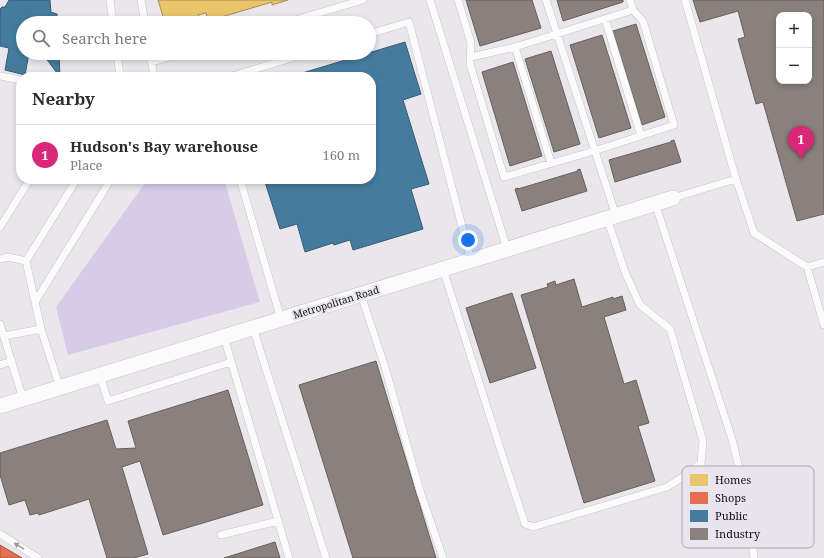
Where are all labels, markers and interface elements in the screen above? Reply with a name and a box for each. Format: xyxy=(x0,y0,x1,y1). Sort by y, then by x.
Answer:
map controls xyxy=(776,12,812,84)
button: + xyxy=(776,12,812,48)
search box xyxy=(16,16,376,60)
icon: search xyxy=(30,27,52,49)
text: Search here xyxy=(62,28,147,48)
button: − xyxy=(776,48,812,84)
text: Nearby xyxy=(32,87,95,110)
pin: 1 xyxy=(788,126,814,159)
text: Hudson's Bay warehouse xyxy=(70,136,258,156)
text: 1 xyxy=(41,146,49,164)
text: 160 m xyxy=(323,146,360,164)
text: Place xyxy=(70,156,103,174)
your location xyxy=(458,230,478,250)
street label: Metropolitan Road xyxy=(291,282,381,322)
legend xyxy=(682,466,814,548)
text: Homes xyxy=(715,472,751,487)
text: Shops xyxy=(715,490,746,505)
text: Public xyxy=(715,508,748,523)
text: Industry xyxy=(715,526,761,541)
one-way arrow xyxy=(14,542,24,550)

